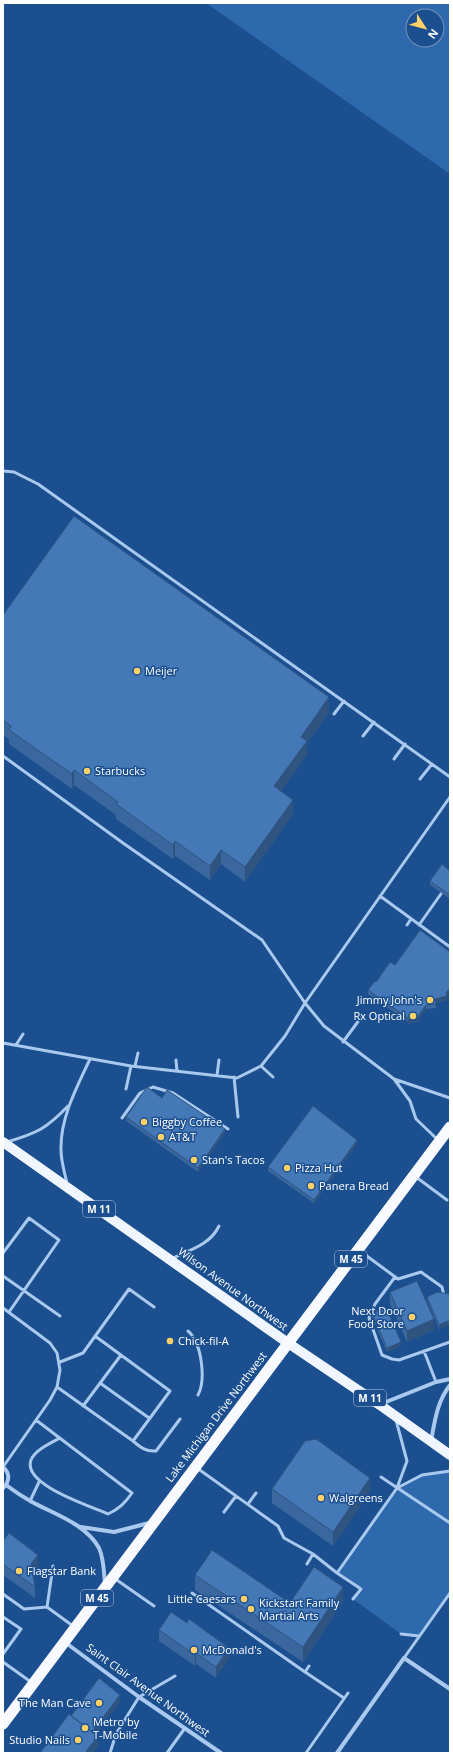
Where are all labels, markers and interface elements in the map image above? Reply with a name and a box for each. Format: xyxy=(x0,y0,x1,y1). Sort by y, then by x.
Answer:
north arrow xyxy=(405,8,445,48)
text: N xyxy=(425,26,442,42)
place label: Meijer xyxy=(145,663,178,678)
marker: Meijer xyxy=(132,666,142,676)
place label: Starbucks xyxy=(95,763,145,778)
marker: Starbucks xyxy=(82,766,92,776)
place label: Jimmy John's xyxy=(356,992,422,1007)
marker: Jimmy John's xyxy=(425,995,435,1005)
place label: Rx Optical xyxy=(353,1008,405,1023)
marker: Rx Optical xyxy=(408,1011,418,1021)
place label: Biggby Coffee xyxy=(152,1114,222,1129)
marker: Biggby Coffee xyxy=(139,1117,149,1127)
place label: AT&T xyxy=(169,1129,196,1144)
marker: AT&T xyxy=(156,1132,166,1142)
place label: Stan's Tacos xyxy=(202,1152,265,1167)
marker: Stan's Tacos xyxy=(189,1155,199,1165)
place label: Pizza Hut xyxy=(295,1160,343,1175)
marker: Pizza Hut xyxy=(282,1163,292,1173)
place label: Panera Bread xyxy=(319,1178,389,1193)
marker: Panera Bread xyxy=(306,1181,316,1191)
road number: M 11 xyxy=(83,1201,115,1217)
street label: Wilson Avenue Northwest xyxy=(175,1244,291,1334)
road number: M 45 xyxy=(335,1251,367,1267)
place label: Next Door Food Store xyxy=(348,1303,404,1331)
marker: Next Door Food Store xyxy=(407,1312,417,1322)
place label: Chick-fil-A xyxy=(178,1333,229,1348)
marker: Chick-fil-A xyxy=(165,1336,175,1346)
street label: Lake Michigan Drive Northwest xyxy=(162,1348,270,1485)
road number: M 11 xyxy=(354,1390,386,1406)
place label: Walgreens xyxy=(329,1490,383,1505)
marker: Walgreens xyxy=(316,1493,326,1503)
place label: Flagstar Bank xyxy=(27,1563,96,1578)
marker: Flagstar Bank xyxy=(14,1566,24,1576)
road number: M 45 xyxy=(81,1590,113,1606)
place label: Little Caesars xyxy=(168,1591,236,1606)
marker: Little Caesars xyxy=(239,1594,249,1604)
place label: Kickstart Family Martial Arts xyxy=(259,1595,340,1623)
marker: Kickstart Family Martial Arts xyxy=(246,1604,256,1614)
street label: Saint Clair Avenue Northwest xyxy=(83,1640,213,1740)
place label: McDonald's xyxy=(202,1642,262,1657)
marker: McDonald's xyxy=(189,1645,199,1655)
place label: The Man Cave xyxy=(19,1695,91,1710)
marker: The Man Cave xyxy=(94,1698,104,1708)
place label: Metro by T-Mobile xyxy=(93,1714,140,1742)
marker: Metro by T-Mobile xyxy=(80,1723,90,1733)
place label: Studio Nails xyxy=(9,1732,70,1747)
marker: Studio Nails xyxy=(73,1735,83,1745)

